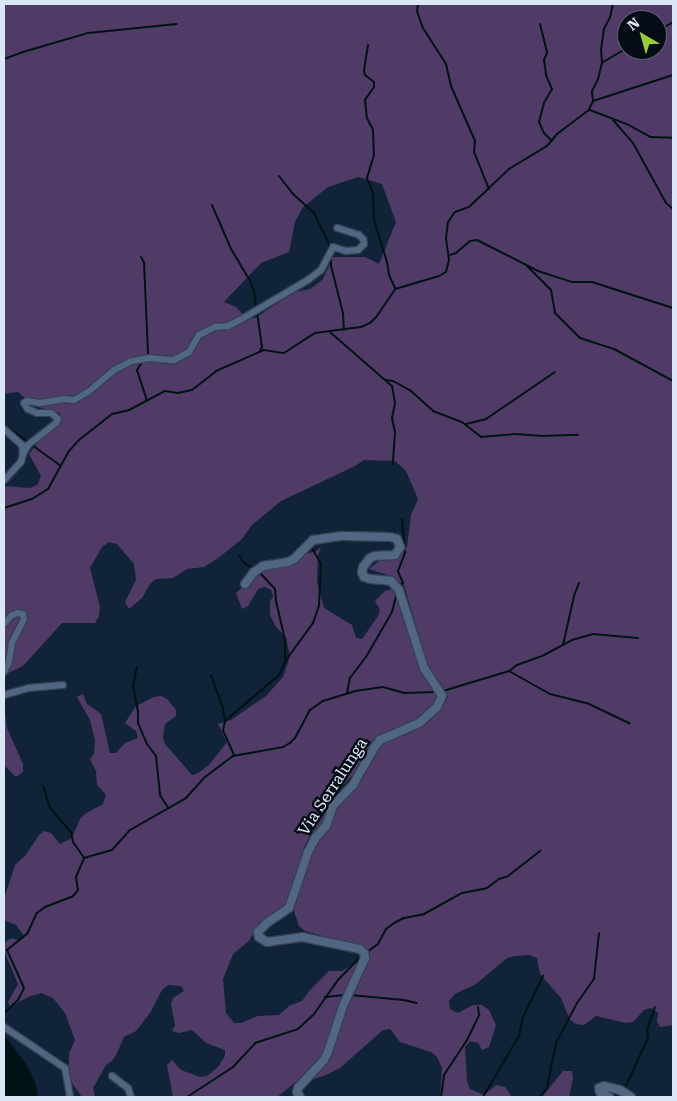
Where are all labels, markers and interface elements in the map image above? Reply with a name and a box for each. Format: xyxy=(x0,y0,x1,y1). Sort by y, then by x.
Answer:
north arrow xyxy=(617,10,667,60)
text: N xyxy=(624,14,643,34)
street label: Via Serralunga xyxy=(294,735,372,839)

